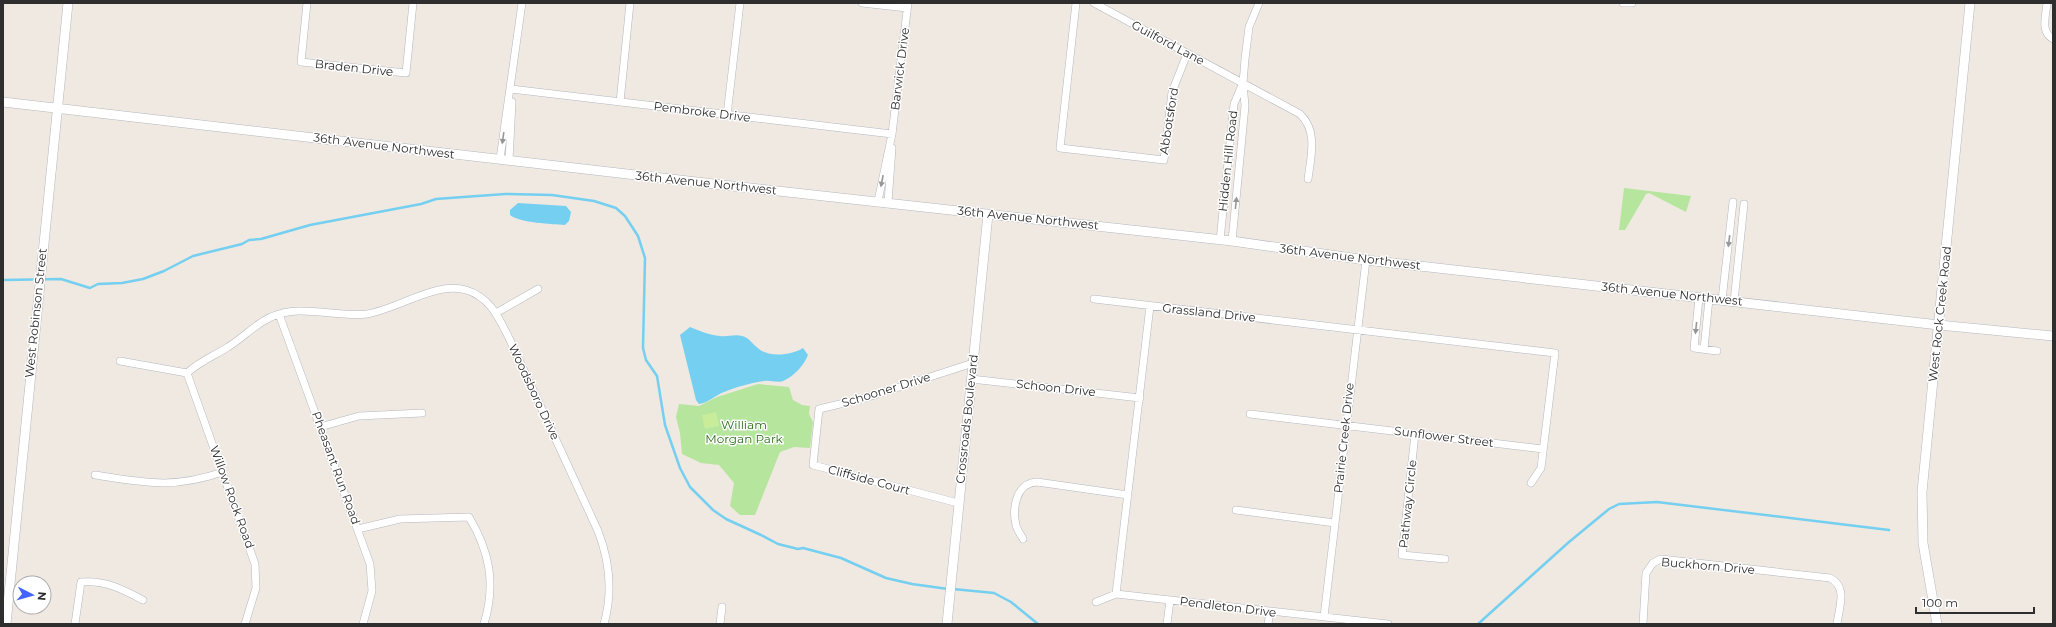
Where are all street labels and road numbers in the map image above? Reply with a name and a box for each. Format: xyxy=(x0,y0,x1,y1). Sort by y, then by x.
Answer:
street label: Guilford Lane xyxy=(1129,17,1207,68)
street label: Barwick Drive xyxy=(887,27,912,111)
street label: Braden Drive xyxy=(314,56,394,79)
street label: Abbotsford xyxy=(1156,86,1181,155)
street label: Pembroke Drive xyxy=(653,98,751,125)
street label: Hidden Hill Road xyxy=(1215,110,1240,212)
street label: 36th Avenue Northwest xyxy=(313,129,456,162)
street label: 36th Avenue Northwest xyxy=(635,168,778,197)
street label: 36th Avenue Northwest xyxy=(957,203,1100,232)
street label: 36th Avenue Northwest xyxy=(1279,240,1422,273)
street label: West Rock Creek Road xyxy=(1925,245,1954,383)
street label: West Robinson Street xyxy=(21,247,50,379)
street label: 36th Avenue Northwest xyxy=(1601,279,1744,308)
street label: Grassland Drive xyxy=(1162,300,1256,325)
street label: Woodsboro Drive xyxy=(506,341,563,442)
street label: Crossroads Boulevard xyxy=(952,354,981,484)
street label: Schooner Drive xyxy=(840,369,932,410)
street label: Schoon Drive xyxy=(1016,376,1097,399)
street label: Prairie Creek Drive xyxy=(1330,382,1357,494)
street label: Pheasant Run Road xyxy=(309,409,364,526)
street label: Sunflower Street xyxy=(1393,423,1495,450)
street label: Willow Rock Road xyxy=(207,443,258,550)
street label: Pathway Circle xyxy=(1395,459,1420,549)
street label: Cliffside Court xyxy=(826,461,912,498)
street label: Buckhorn Drive xyxy=(1661,554,1756,577)
street label: Pendleton Drive xyxy=(1179,593,1277,620)

